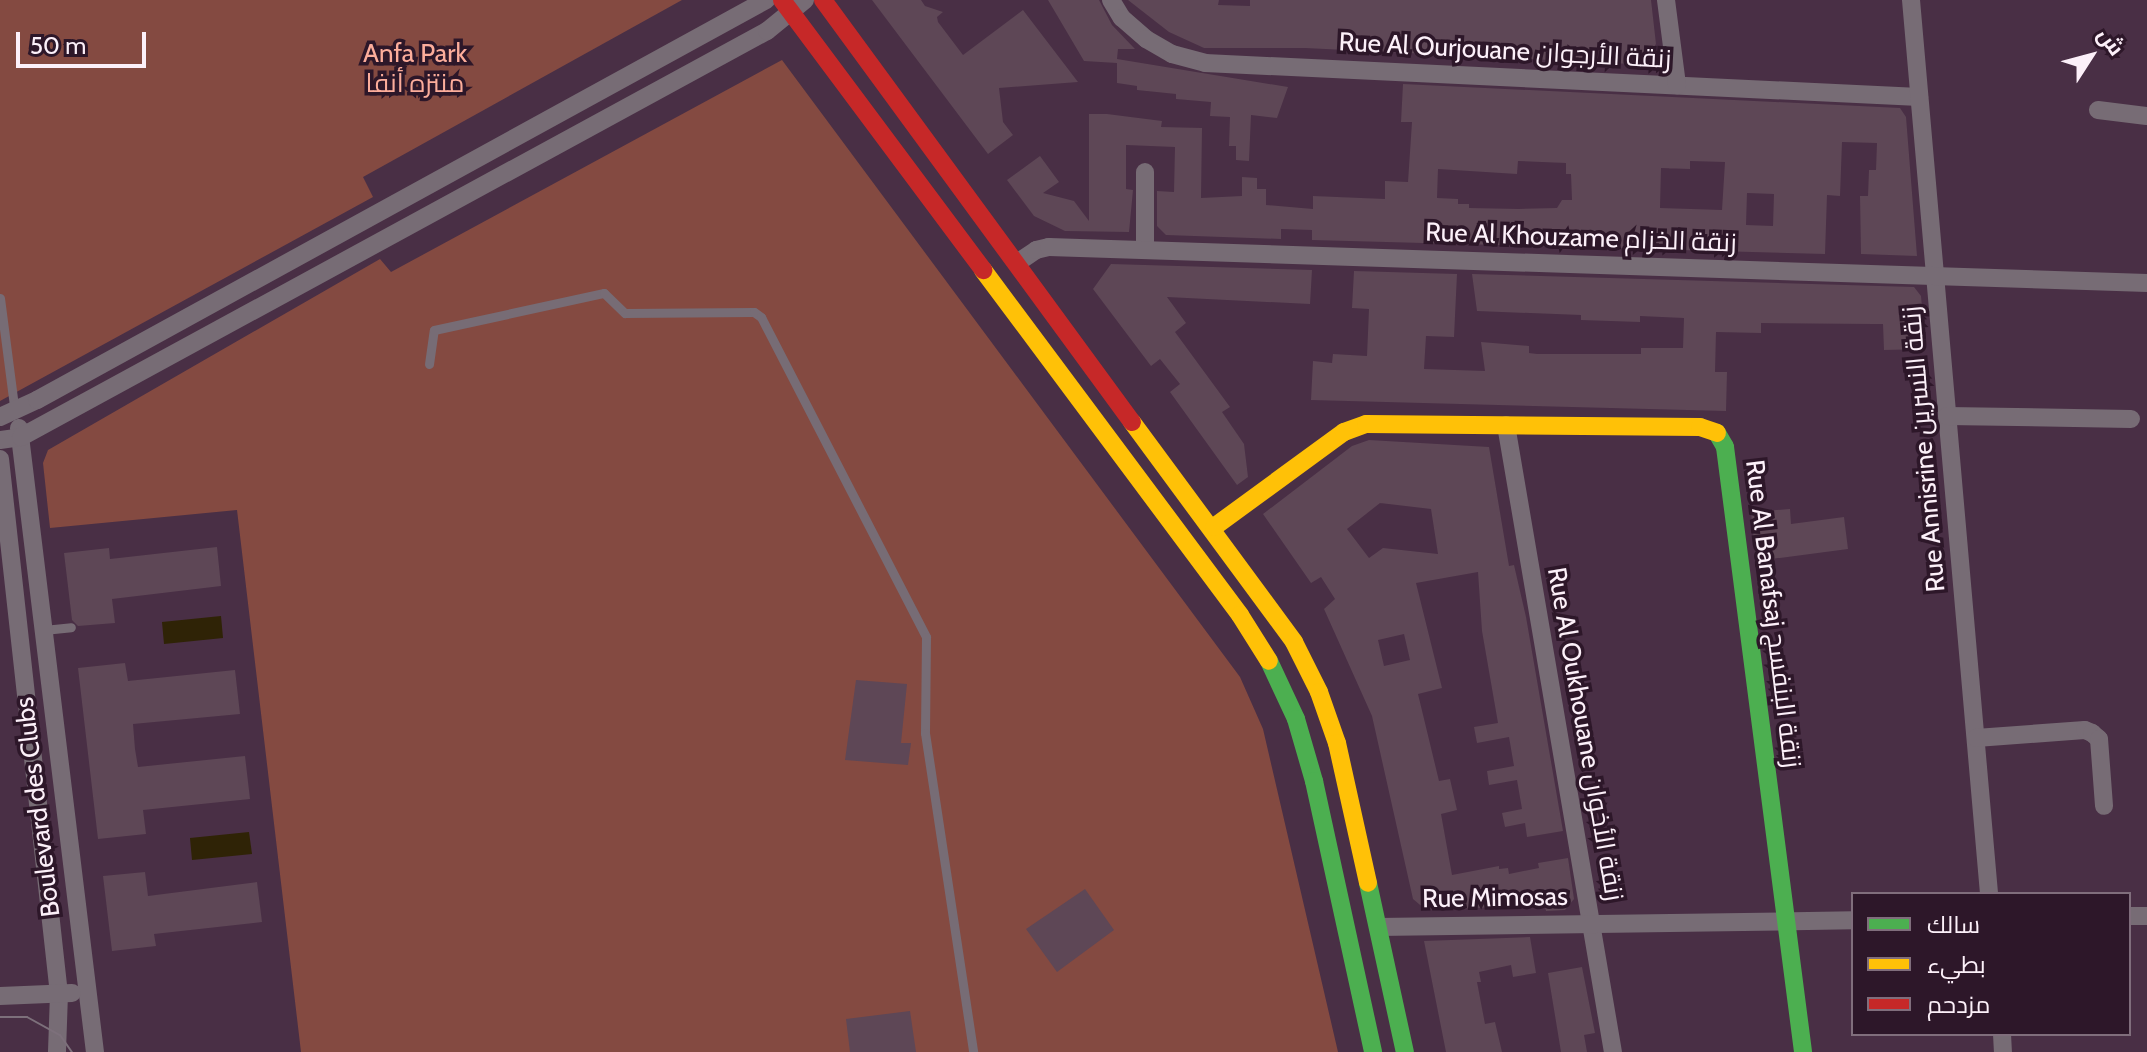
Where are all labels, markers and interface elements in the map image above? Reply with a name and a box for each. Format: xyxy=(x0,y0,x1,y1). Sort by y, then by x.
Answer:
scale bar xyxy=(20,16,150,66)
north arrow xyxy=(2051,16,2131,96)
text: ش xyxy=(2092,22,2130,61)
street label: Rue Al Ourjouane زنقة الأرجوان xyxy=(1338,27,1672,75)
text: 50 m xyxy=(30,31,86,60)
park label: Anfa Park منتزه أنفا xyxy=(363,38,467,100)
street label: Rue Al Khouzame زنقة الخزام xyxy=(1425,217,1737,259)
street label: Rue Annisrine زنقة النسرين xyxy=(1896,305,1952,593)
street label: Rue Al Banafsaj زنقة البنفسج xyxy=(1739,458,1807,770)
street label: Rue Al Oukhouane زنقة الأخوان xyxy=(1540,565,1630,903)
street label: Boulevard des Clubs xyxy=(9,695,67,919)
street label: Rue Mimosas xyxy=(1422,881,1568,915)
legend xyxy=(1851,892,2131,1036)
text: سالك xyxy=(1927,910,1980,939)
text: بطيء xyxy=(1927,950,1986,979)
text: مزدحم xyxy=(1927,990,1990,1019)

